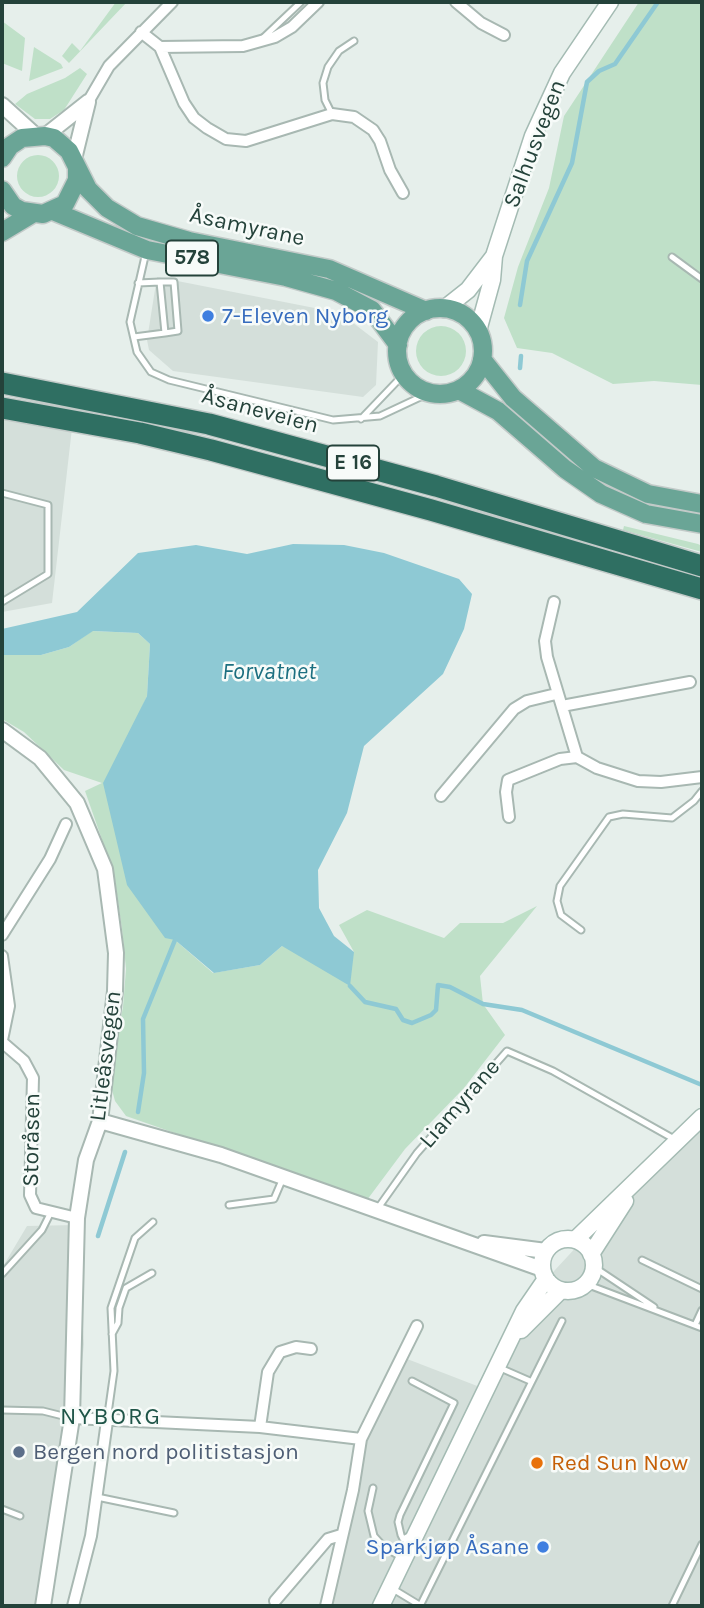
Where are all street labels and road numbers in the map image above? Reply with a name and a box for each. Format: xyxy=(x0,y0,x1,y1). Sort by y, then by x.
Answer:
street label: Salhusvegen xyxy=(498,76,572,212)
street label: Åsamyrane xyxy=(187,201,307,253)
road number: 578 xyxy=(166,240,218,276)
street label: Åsaneveien xyxy=(199,382,321,440)
road number: E 16 xyxy=(327,446,379,480)
street label: Litleåsvegen xyxy=(84,989,128,1123)
street label: Liamyrane xyxy=(414,1054,506,1154)
street label: Storåsen xyxy=(17,1093,47,1187)

